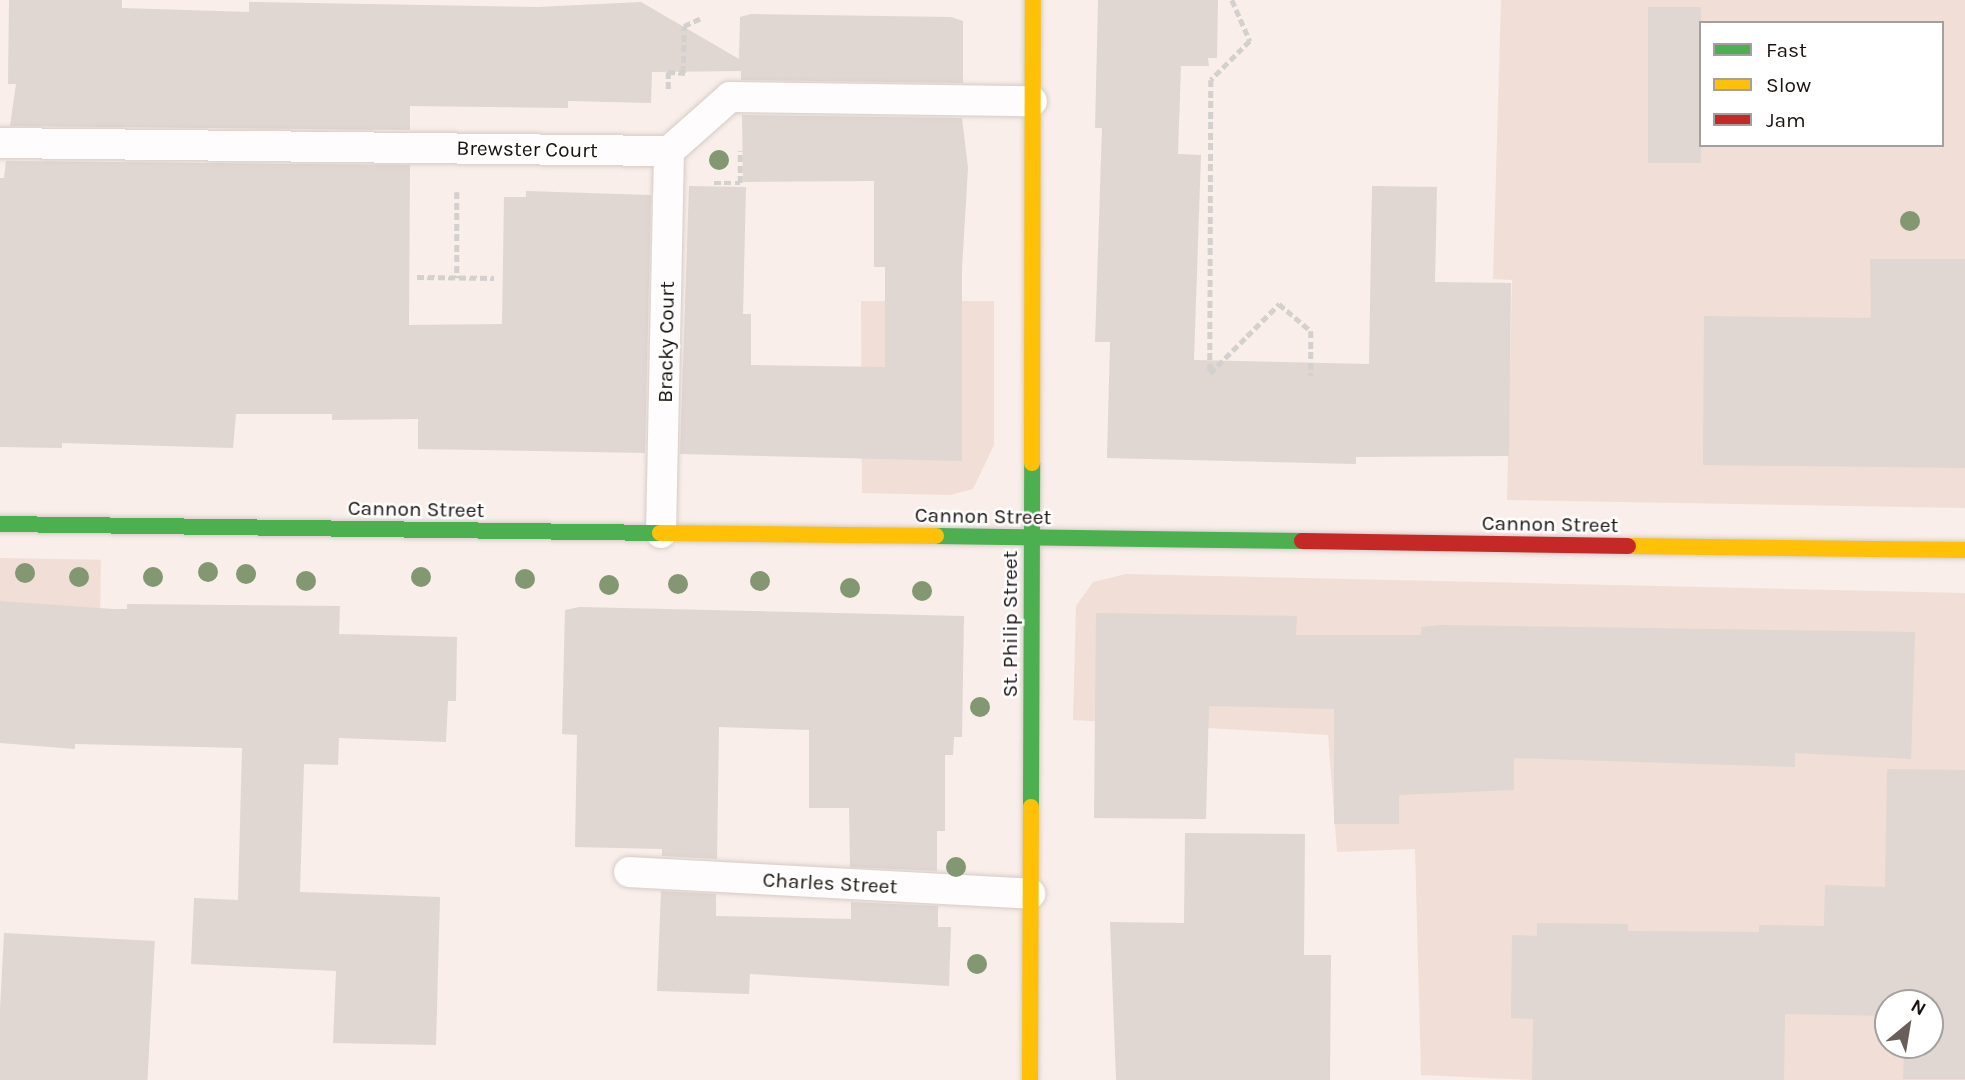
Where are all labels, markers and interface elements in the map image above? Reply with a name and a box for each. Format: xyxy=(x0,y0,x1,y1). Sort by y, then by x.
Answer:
legend xyxy=(1699,21,1944,147)
text: Fast xyxy=(1766,38,1807,62)
text: Slow xyxy=(1766,73,1811,97)
text: Jam xyxy=(1766,108,1806,132)
street label: Brewster Court xyxy=(456,135,598,163)
street label: Bracky Court xyxy=(652,281,680,403)
street label: Cannon Street xyxy=(348,495,484,523)
street label: Cannon Street xyxy=(915,502,1051,530)
street label: Cannon Street xyxy=(1482,510,1618,538)
street label: St. Philip Street xyxy=(997,551,1023,697)
street label: Charles Street xyxy=(762,867,898,899)
north arrow xyxy=(1874,989,1944,1059)
text: N xyxy=(1907,995,1930,1020)

